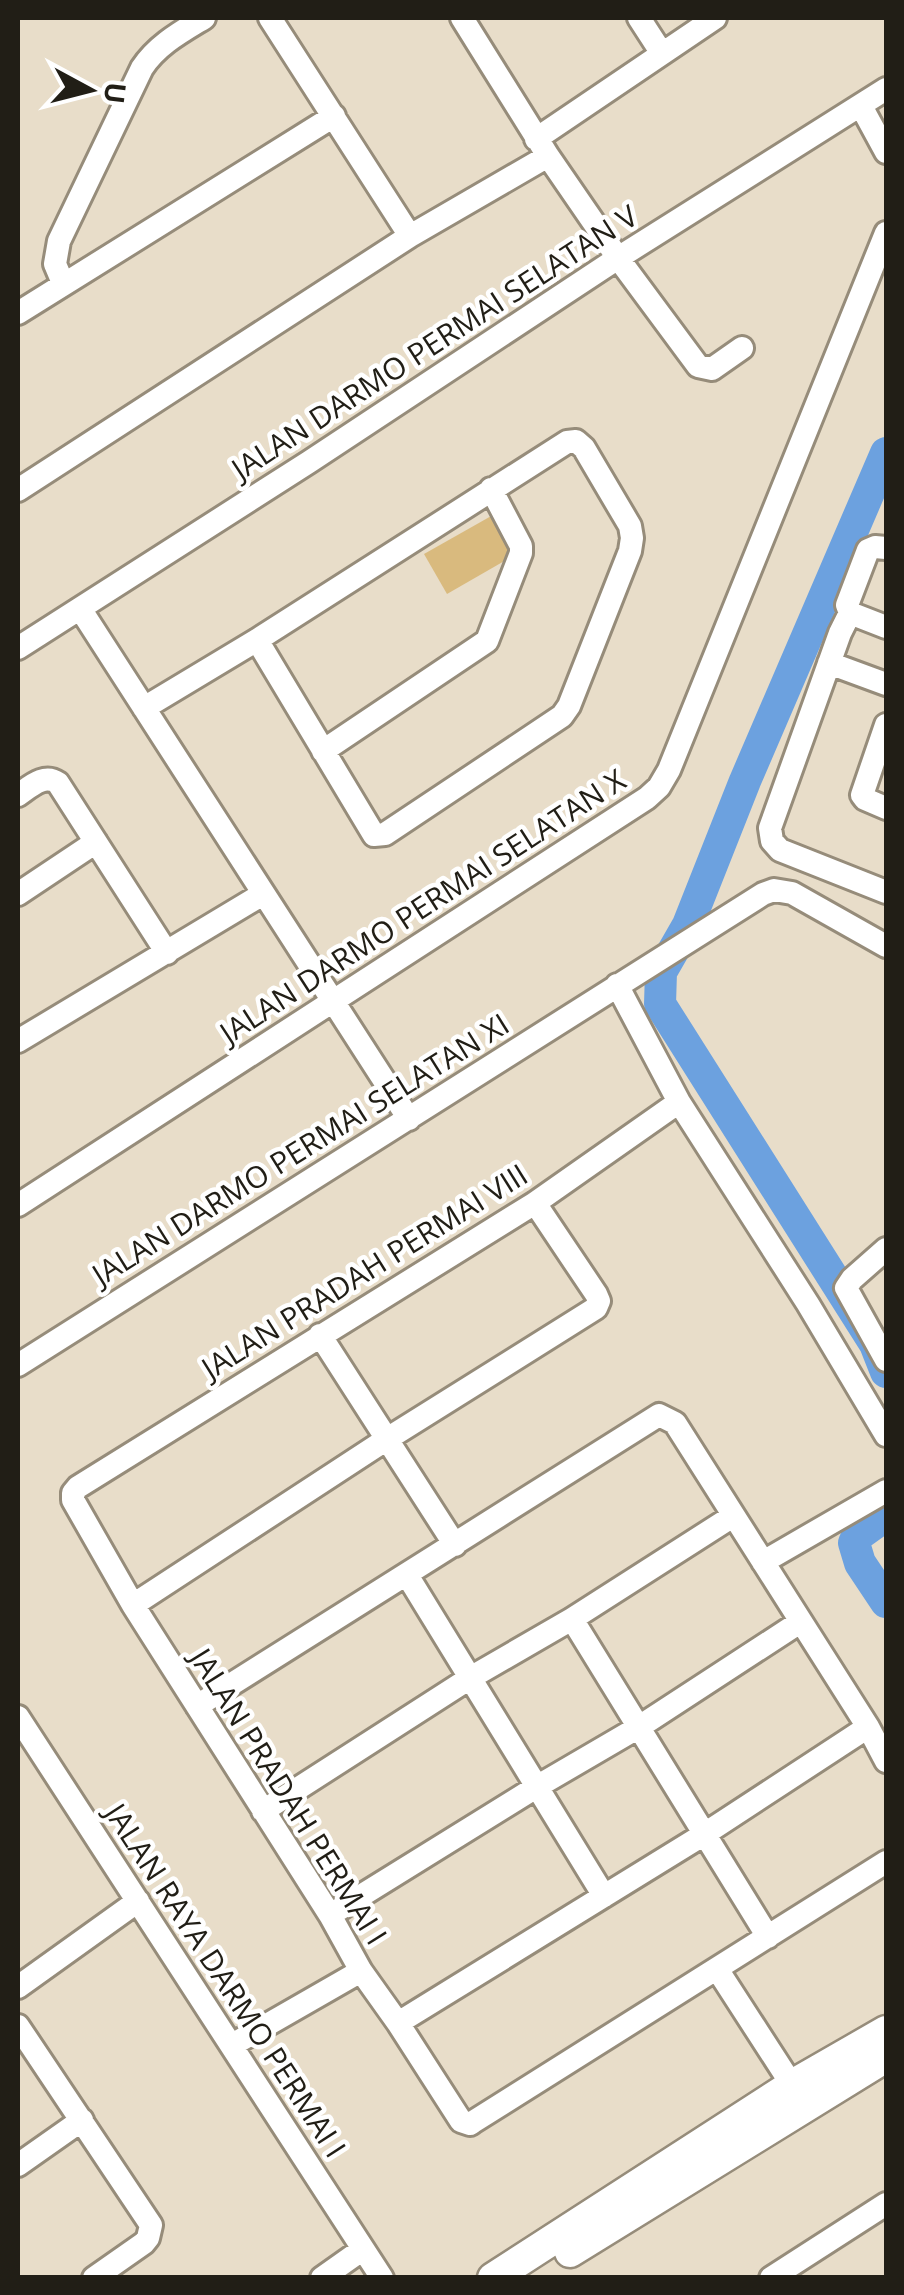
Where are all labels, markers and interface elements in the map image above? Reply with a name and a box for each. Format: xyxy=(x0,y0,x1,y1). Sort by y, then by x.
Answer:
north arrow xyxy=(40,40,140,140)
text: U xyxy=(96,80,136,106)
street label: JALAN DARMO PERMAI SELATAN V xyxy=(221,195,645,490)
street label: JALAN DARMO PERMAI SELATAN X xyxy=(209,759,633,1054)
street label: JALAN DARMO PERMAI SELATAN XI xyxy=(82,1003,516,1296)
street label: JALAN PRADAH PERMAI VIII xyxy=(191,1154,535,1389)
street label: JALAN PRADAH PERMAI I xyxy=(180,1638,397,1952)
street label: JALAN RAYA DARMO PERMAI I xyxy=(95,1793,356,2165)

